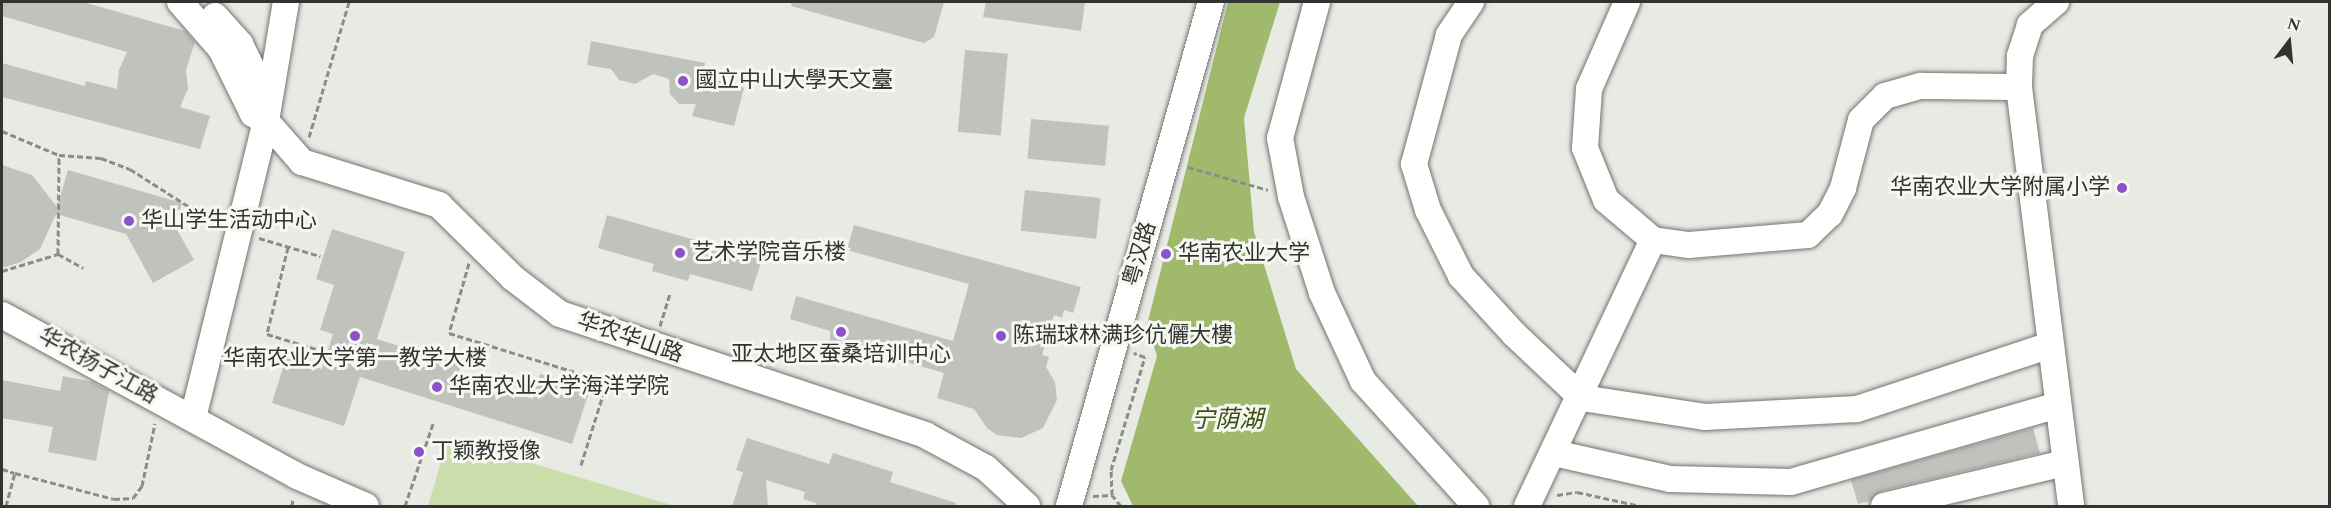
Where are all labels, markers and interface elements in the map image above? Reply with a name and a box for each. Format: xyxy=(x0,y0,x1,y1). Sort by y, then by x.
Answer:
text: N xyxy=(2284,11,2304,38)
north arrow xyxy=(2259,12,2319,72)
place label: 國立中山大學天文臺 xyxy=(695,68,893,94)
marker: 國立中山大學天文臺 xyxy=(676,74,690,88)
place label: 华南农业大学附属小学 xyxy=(1890,175,2110,201)
marker: 华南农业大学附属小学 xyxy=(2115,181,2129,195)
place label: 华山学生活动中心 xyxy=(141,208,317,234)
marker: 华山学生活动中心 xyxy=(122,214,136,228)
street label: 粤汉路 xyxy=(1118,219,1162,289)
place label: 艺术学院音乐楼 xyxy=(692,240,846,266)
place label: 华南农业大学 xyxy=(1178,241,1310,267)
marker: 艺术学院音乐楼 xyxy=(673,246,687,260)
marker: 华南农业大学 xyxy=(1159,247,1173,261)
street label: 华农华山路 xyxy=(574,308,686,368)
street label: 华农扬子江路 xyxy=(34,322,162,410)
place label: 陈瑞球林满珍伉儷大樓 xyxy=(1013,323,1233,349)
marker: 亚太地区蚕桑培训中心 xyxy=(834,325,848,339)
marker: 华南农业大学第一教学大楼 xyxy=(348,329,362,343)
marker: 陈瑞球林满珍伉儷大樓 xyxy=(994,329,1008,343)
place label: 亚太地区蚕桑培训中心 xyxy=(731,342,951,368)
place label: 华南农业大学第一教学大楼 xyxy=(223,346,487,372)
place label: 华南农业大学海洋学院 xyxy=(449,374,669,400)
marker: 华南农业大学海洋学院 xyxy=(430,380,444,394)
water label: 宁荫湖 xyxy=(1191,407,1263,435)
place label: 丁颖教授像 xyxy=(431,439,541,465)
marker: 丁颖教授像 xyxy=(412,445,426,459)

